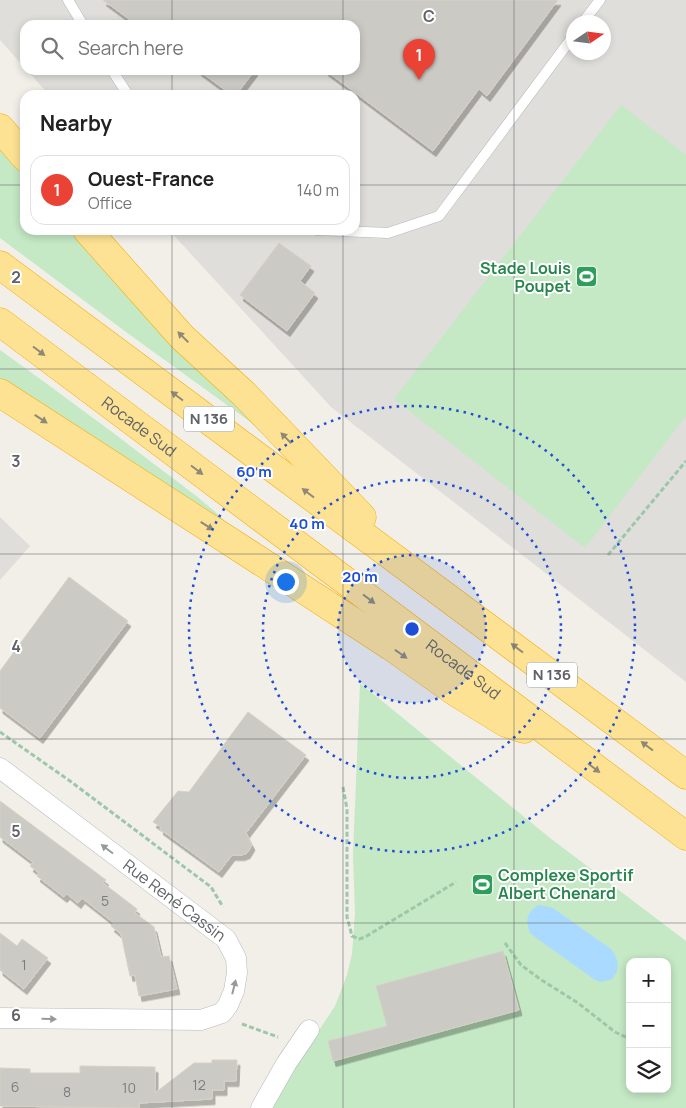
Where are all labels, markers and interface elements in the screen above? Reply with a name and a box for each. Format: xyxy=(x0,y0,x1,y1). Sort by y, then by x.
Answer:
text: C xyxy=(423,5,435,27)
north arrow xyxy=(566,15,611,60)
search box xyxy=(20,20,360,75)
icon: search xyxy=(38,34,66,62)
text: Search here xyxy=(78,35,184,61)
pin: 1 xyxy=(403,39,435,80)
text: Nearby xyxy=(40,109,112,137)
text: Ouest-France xyxy=(88,166,214,192)
text: 1 xyxy=(53,179,61,201)
text: 140 m xyxy=(297,179,339,201)
text: Office xyxy=(88,192,132,214)
place label: Stade Louis Poupet xyxy=(480,257,571,297)
sports icon: Stade Louis Poupet xyxy=(575,265,599,289)
text: 2 xyxy=(11,266,21,288)
one-way arrow xyxy=(177,331,189,343)
one-way arrow xyxy=(32,346,45,357)
street label: Rocade Sud xyxy=(97,391,181,462)
one-way arrow xyxy=(170,391,184,401)
road number: N 136 xyxy=(184,406,234,432)
one-way arrow xyxy=(34,415,48,424)
one-way arrow xyxy=(280,432,292,444)
text: 3 xyxy=(11,450,21,472)
text: 60 m xyxy=(236,461,272,482)
one-way arrow xyxy=(190,465,204,475)
one-way arrow xyxy=(301,488,315,498)
text: 40 m xyxy=(289,513,325,534)
one-way arrow xyxy=(200,522,214,531)
text: 20 m xyxy=(342,566,378,587)
your location xyxy=(273,569,299,595)
one-way arrow xyxy=(362,594,376,604)
centre of rings xyxy=(403,620,421,638)
street label: Rocade Sud xyxy=(421,634,505,704)
text: 4 xyxy=(11,635,21,657)
one-way arrow xyxy=(511,643,524,654)
one-way arrow xyxy=(395,649,408,659)
road number: N 136 xyxy=(527,662,577,688)
one-way arrow xyxy=(641,740,654,751)
one-way arrow xyxy=(587,762,600,773)
text: 5 xyxy=(11,820,21,842)
one-way arrow xyxy=(101,843,114,854)
street label: Rue René Cassin xyxy=(119,854,231,946)
place label: Complexe Sportif Albert Chenard xyxy=(498,864,633,904)
sports icon: Complexe Sportif Albert Chenard xyxy=(470,872,494,896)
house number: 5 xyxy=(101,891,109,910)
house number: 1 xyxy=(21,955,27,974)
map controls xyxy=(626,958,671,1093)
button: + xyxy=(626,958,671,1003)
one-way arrow xyxy=(230,980,238,995)
button: − xyxy=(626,1003,671,1048)
text: 6 xyxy=(11,1004,21,1026)
one-way arrow xyxy=(41,1015,57,1023)
button: layers xyxy=(626,1048,671,1093)
house number: 12 xyxy=(192,1075,206,1094)
house number: 6 xyxy=(11,1077,19,1096)
house number: 10 xyxy=(122,1078,136,1097)
house number: 8 xyxy=(63,1082,71,1101)

